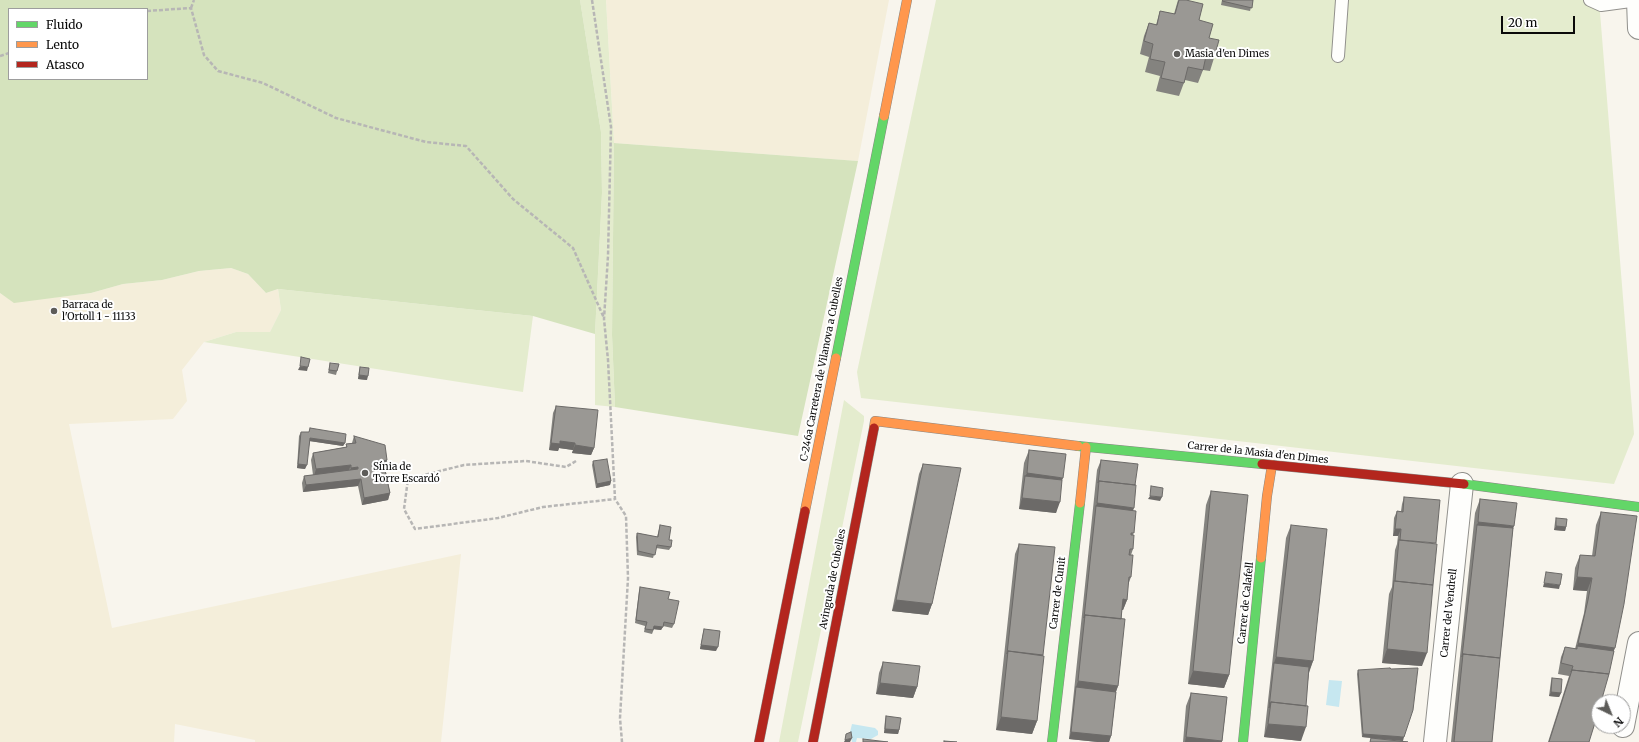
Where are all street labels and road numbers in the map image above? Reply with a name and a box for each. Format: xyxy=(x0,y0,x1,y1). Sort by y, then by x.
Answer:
street label: C-246a Carretera de Vilanova a Cubelles xyxy=(798,276,846,462)
street label: Carrer de la Masia d'en Dimes xyxy=(1187,440,1329,466)
street label: Avinguda de Cubelles xyxy=(817,528,849,630)
street label: Carrer de Cunit xyxy=(1048,556,1068,630)
street label: Carrer de Calafell xyxy=(1236,562,1256,644)
street label: Carrer del Vendrell xyxy=(1438,568,1460,658)

